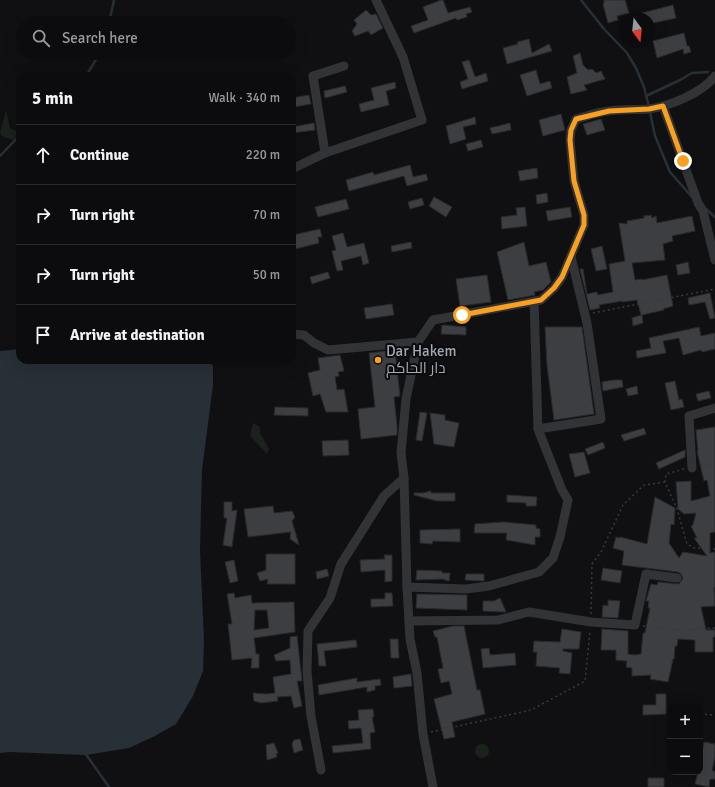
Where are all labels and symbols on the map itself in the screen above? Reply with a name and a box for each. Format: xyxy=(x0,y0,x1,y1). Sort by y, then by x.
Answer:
north arrow xyxy=(619,12,655,48)
route end xyxy=(674,152,692,170)
route start xyxy=(453,306,471,324)
place label: Dar Hakem دار الحاكم xyxy=(386,342,456,378)
marker: Dar Hakem دار الحاكم xyxy=(373,355,383,365)

